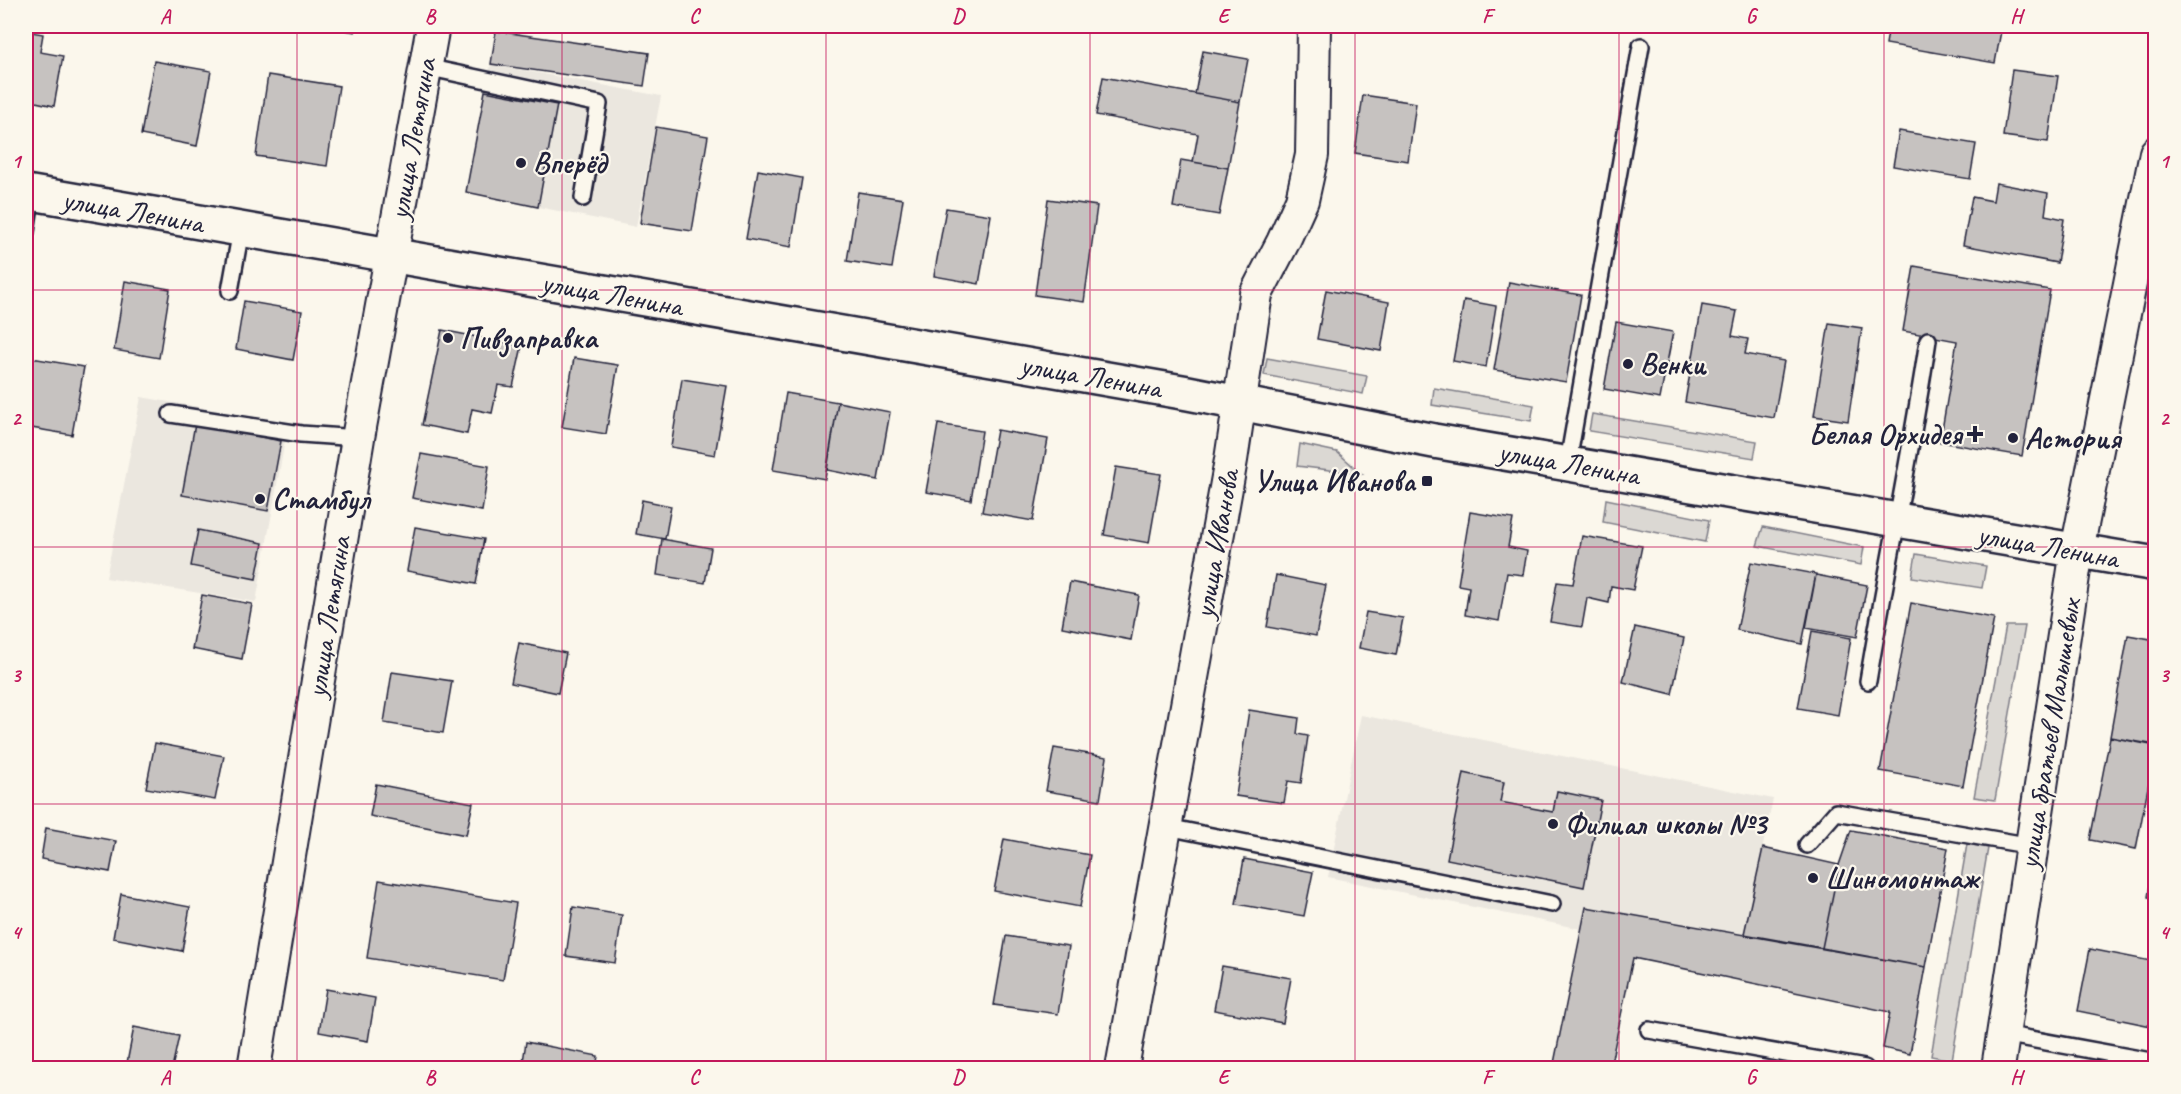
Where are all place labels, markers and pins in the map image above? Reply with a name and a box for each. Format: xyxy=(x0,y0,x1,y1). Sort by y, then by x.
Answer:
place label: Вперёд xyxy=(533,144,609,182)
marker: Вперёд xyxy=(514,156,528,170)
place label: Пивзаправка xyxy=(460,319,599,358)
marker: Пивзаправка xyxy=(441,331,455,345)
place label: Венки xyxy=(1640,345,1707,383)
marker: Венки xyxy=(1621,357,1635,371)
place label: Белая Орхидея xyxy=(1808,415,1964,453)
place label: Астория xyxy=(2025,419,2123,457)
marker: Белая Орхидея xyxy=(1966,425,1984,443)
marker: Астория xyxy=(2006,431,2020,445)
place label: Улица Иванова xyxy=(1253,462,1417,500)
marker: Улица Иванова xyxy=(1420,474,1434,488)
place label: Стамбул xyxy=(272,480,372,519)
marker: Стамбул xyxy=(253,492,267,506)
place label: Филиал школы №3 xyxy=(1565,805,1769,843)
marker: Филиал школы №3 xyxy=(1546,817,1560,831)
place label: Шиномонтаж xyxy=(1825,859,1982,897)
marker: Шиномонтаж xyxy=(1806,871,1820,885)

